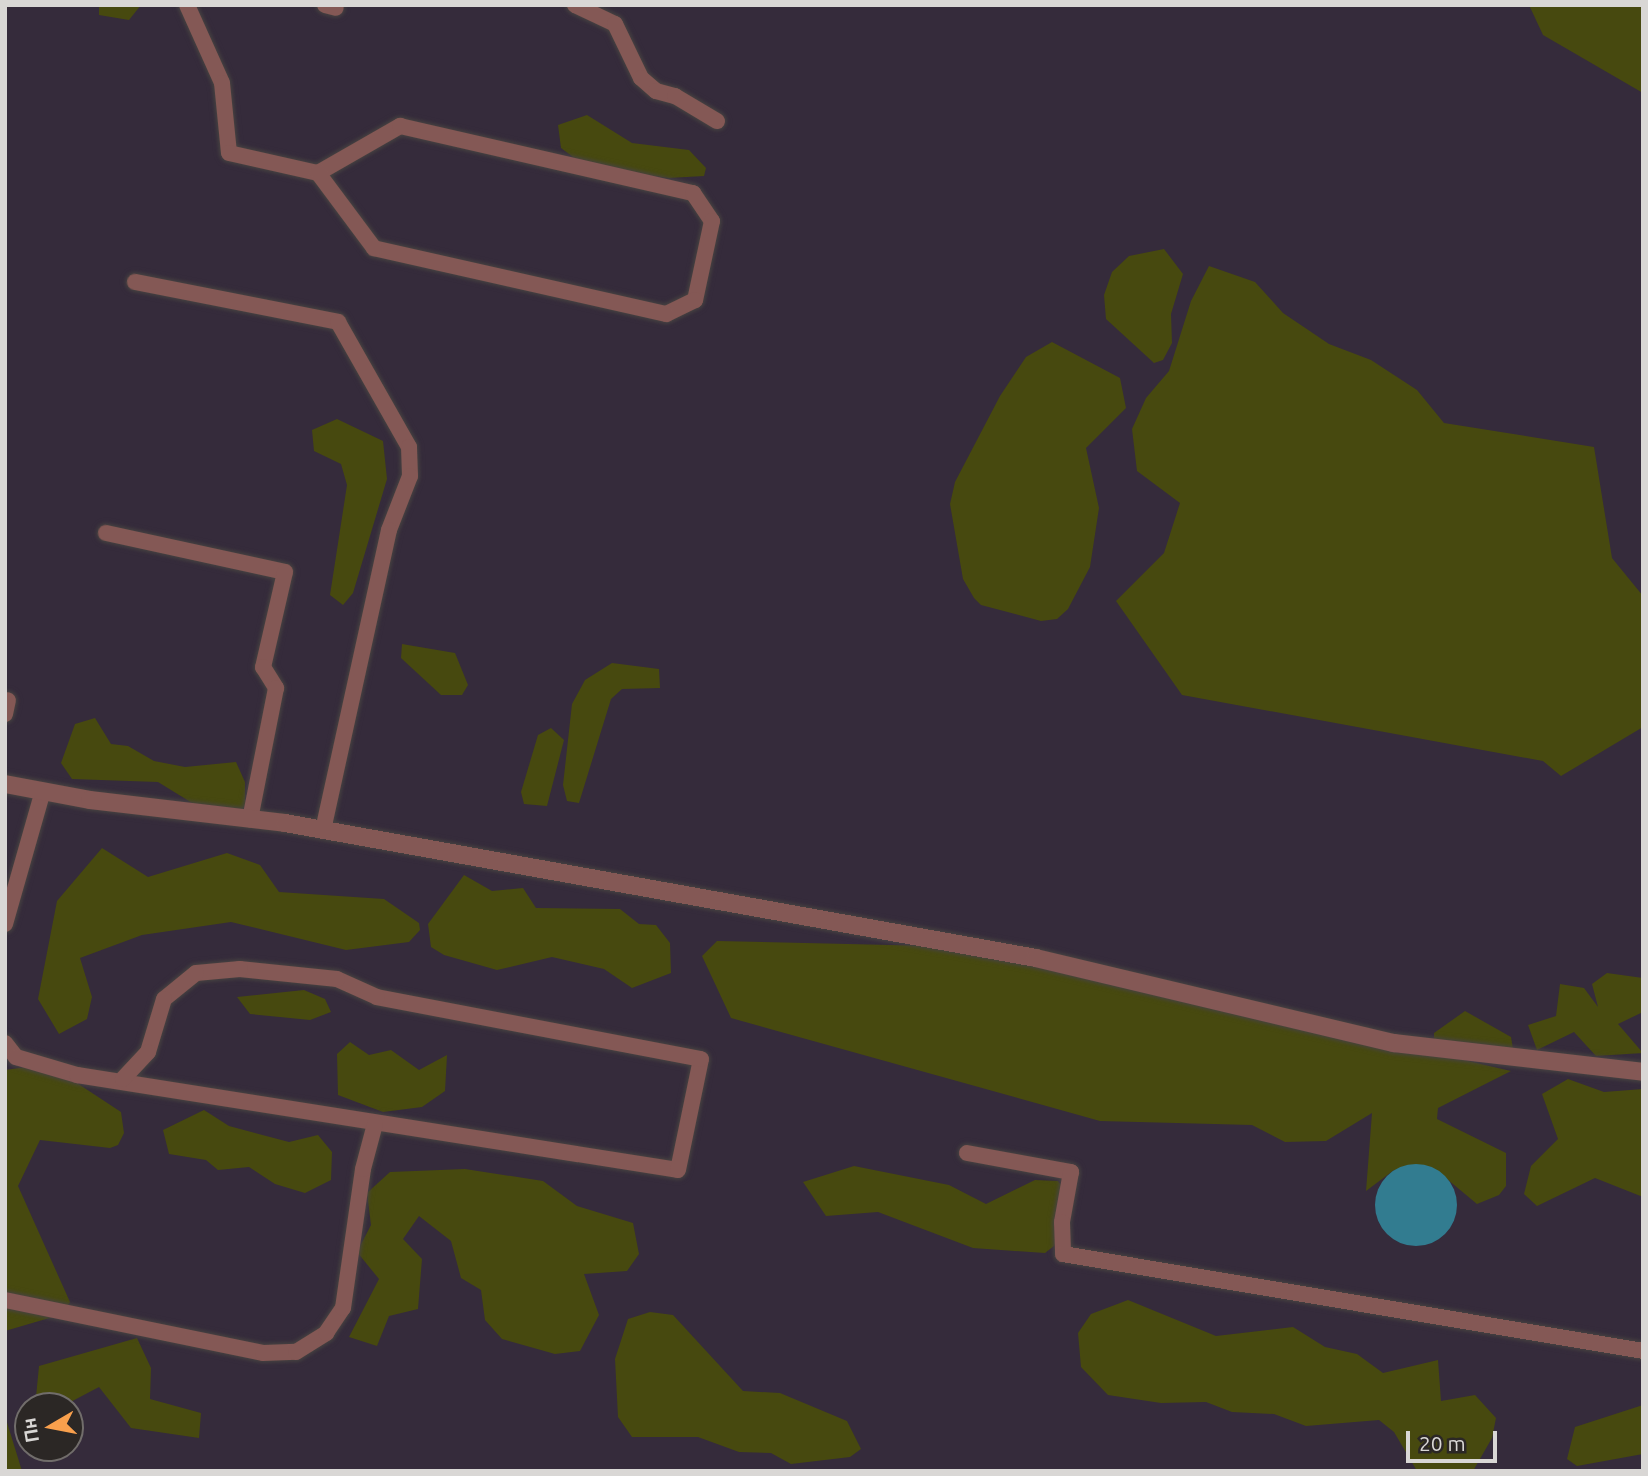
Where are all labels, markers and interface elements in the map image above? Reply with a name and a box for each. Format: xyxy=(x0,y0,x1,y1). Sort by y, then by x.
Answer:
north arrow xyxy=(14,1392,84,1462)
text: Пн xyxy=(17,1416,43,1444)
scale bar xyxy=(1410,1416,1501,1460)
text: 20 m xyxy=(1419,1431,1466,1455)

